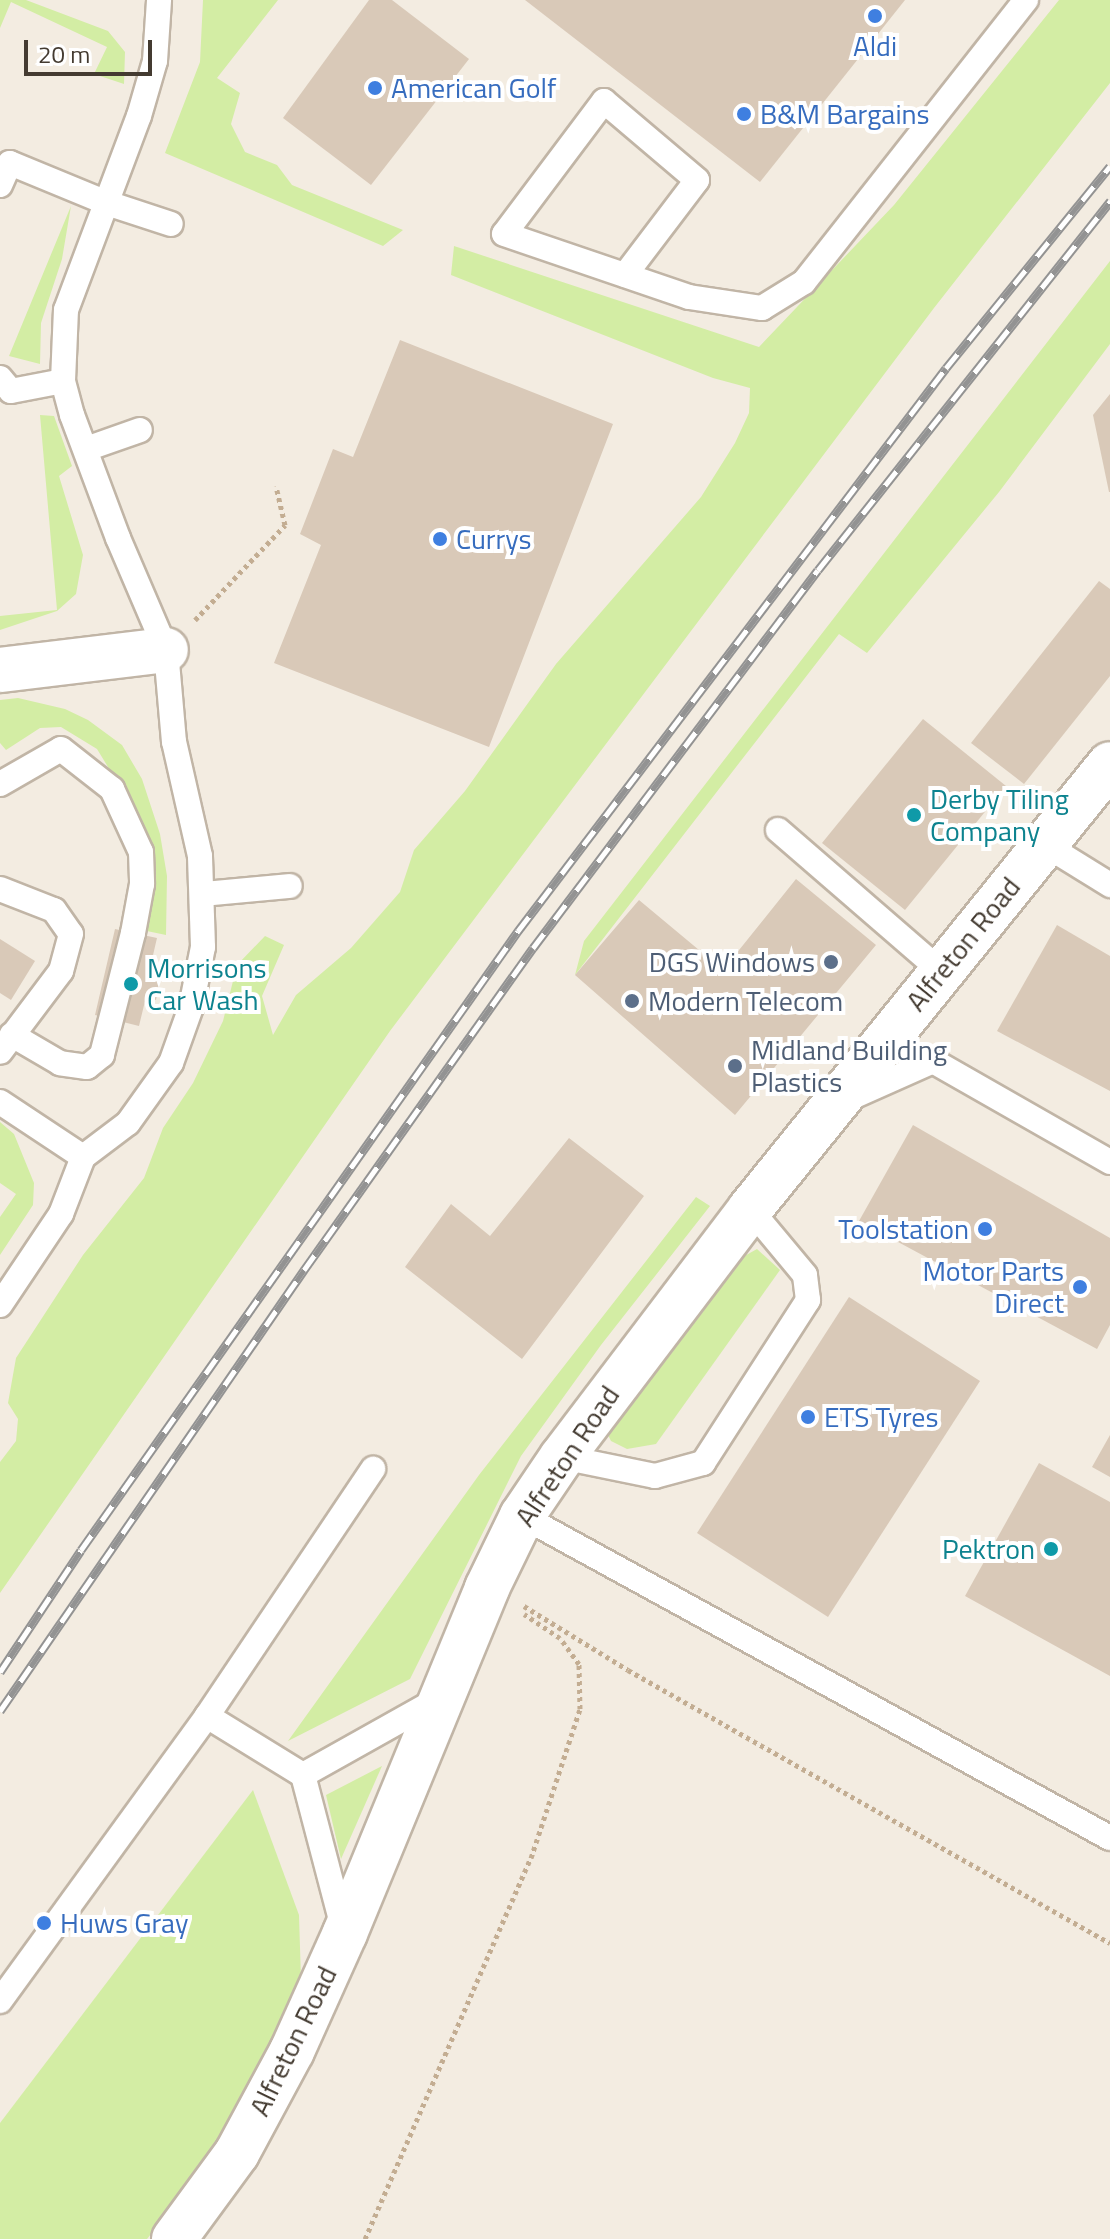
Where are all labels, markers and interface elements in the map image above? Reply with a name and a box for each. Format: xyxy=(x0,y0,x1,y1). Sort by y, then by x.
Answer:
marker: Aldi xyxy=(866,7,884,25)
scale bar xyxy=(28,24,156,74)
place label: Aldi xyxy=(853,29,897,63)
text: 20 m xyxy=(38,36,90,72)
place label: American Golf xyxy=(391,71,556,105)
marker: American Golf xyxy=(366,79,384,97)
place label: B&M Bargains xyxy=(760,97,930,131)
marker: B&M Bargains xyxy=(735,105,753,123)
place label: Currys xyxy=(456,522,532,556)
marker: Currys xyxy=(431,530,449,548)
place label: Derby Tiling Company xyxy=(930,782,1069,848)
marker: Derby Tiling Company xyxy=(905,806,923,824)
street label: Alfreton Road xyxy=(899,870,1027,1018)
place label: DGS Windows xyxy=(649,945,815,979)
place label: Morrisons Car Wash xyxy=(147,951,267,1017)
marker: DGS Windows xyxy=(822,953,840,971)
marker: Morrisons Car Wash xyxy=(122,975,140,993)
place label: Modern Telecom xyxy=(648,984,843,1018)
marker: Modern Telecom xyxy=(623,992,641,1010)
place label: Midland Building Plastics xyxy=(751,1033,947,1099)
marker: Midland Building Plastics xyxy=(726,1057,744,1075)
place label: Toolstation xyxy=(838,1212,969,1246)
marker: Toolstation xyxy=(976,1220,994,1238)
place label: Motor Parts Direct xyxy=(922,1254,1064,1320)
marker: Motor Parts Direct xyxy=(1071,1278,1089,1296)
street label: Alfreton Road xyxy=(508,1379,626,1533)
place label: ETS Tyres xyxy=(824,1400,938,1434)
marker: ETS Tyres xyxy=(799,1408,817,1426)
place label: Pektron xyxy=(942,1532,1035,1566)
marker: Pektron xyxy=(1042,1540,1060,1558)
place label: Huws Gray xyxy=(60,1906,189,1940)
marker: Huws Gray xyxy=(35,1914,53,1932)
street label: Alfreton Road xyxy=(242,1961,344,2121)

